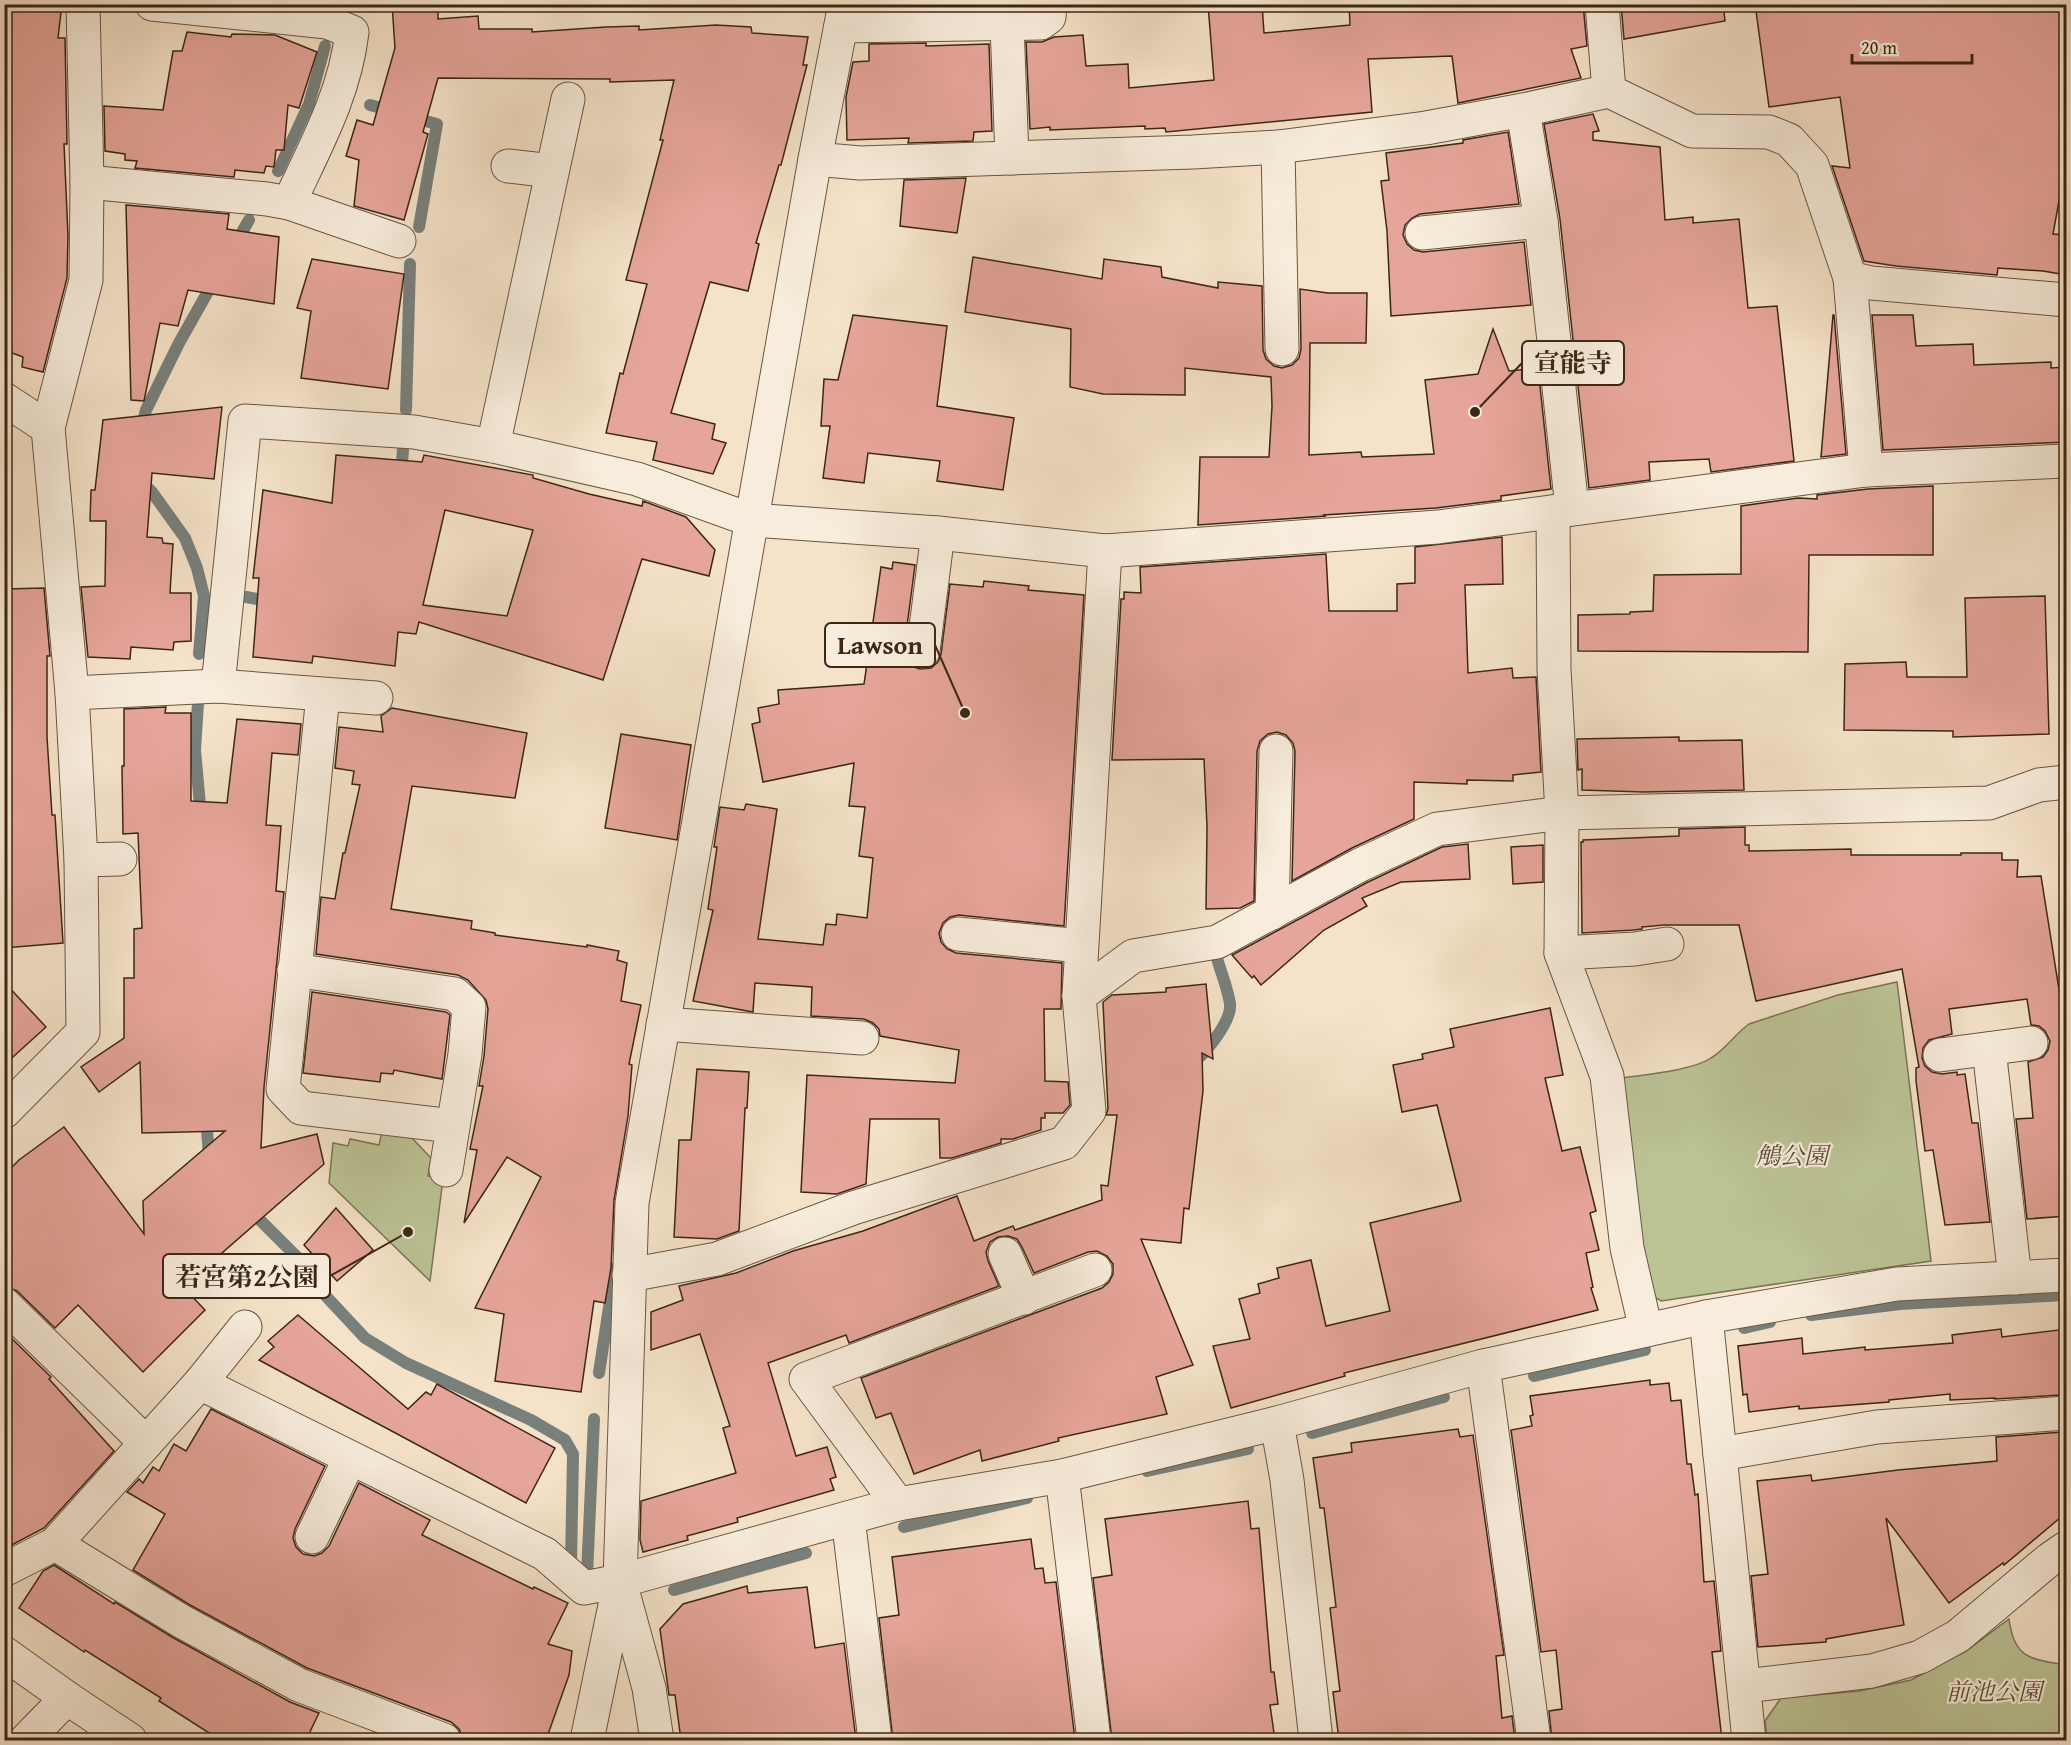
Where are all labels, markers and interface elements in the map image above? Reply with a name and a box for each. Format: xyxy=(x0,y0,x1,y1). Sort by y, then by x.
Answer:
scale bar xyxy=(1852,27,1972,65)
text: 20 m xyxy=(1861,34,1897,61)
callout: 宣能寺 xyxy=(1522,341,1624,385)
text: 宣能寺 xyxy=(1534,343,1612,382)
callout: Lawson xyxy=(825,623,935,667)
text: Lawson xyxy=(837,625,923,664)
park label: 鵤公園 xyxy=(1756,1138,1832,1173)
callout: 若宮第2公園 xyxy=(163,1254,330,1298)
text: 若宮第2公園 xyxy=(175,1257,319,1296)
park label: 前池公園 xyxy=(1946,1674,2046,1709)

